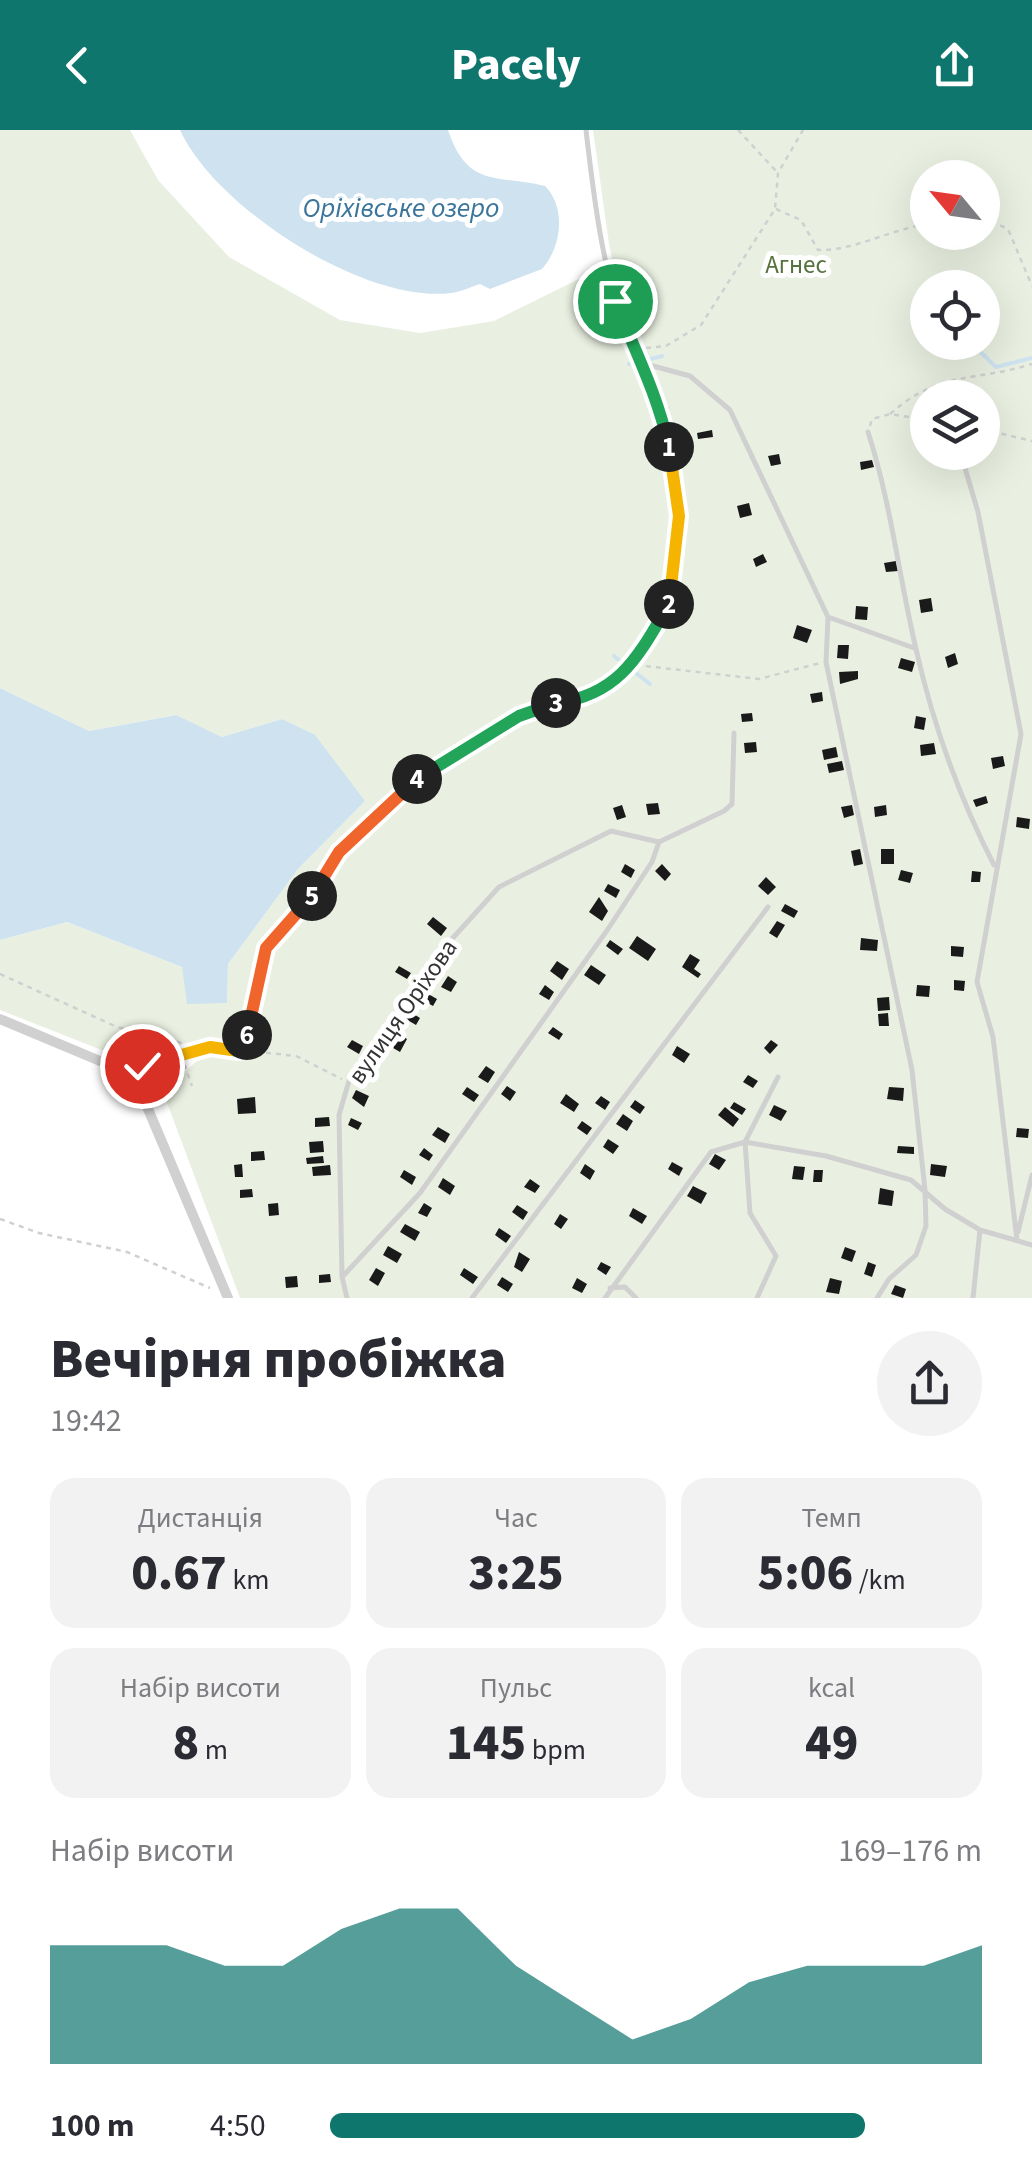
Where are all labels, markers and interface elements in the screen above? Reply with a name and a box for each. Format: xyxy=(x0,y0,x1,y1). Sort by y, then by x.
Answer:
text: Pacely xyxy=(451,33,581,97)
icon: back xyxy=(50,38,105,93)
icon: share xyxy=(927,38,982,93)
north arrow xyxy=(910,160,1000,250)
map controls xyxy=(910,160,1000,470)
water label: Оріхівське озеро xyxy=(302,188,500,228)
park label: Агнес xyxy=(765,247,827,283)
pin xyxy=(573,259,658,344)
button: locate xyxy=(910,270,1000,360)
icon: arrive xyxy=(588,274,643,329)
button: layers xyxy=(910,380,1000,470)
pin: 1 xyxy=(644,422,694,472)
text: 1 xyxy=(662,427,676,467)
pin: 2 xyxy=(644,579,694,629)
text: 2 xyxy=(662,584,676,624)
pin: 3 xyxy=(531,678,581,728)
text: 3 xyxy=(549,683,563,723)
pin: 4 xyxy=(392,754,442,804)
text: 4 xyxy=(410,759,424,799)
pin: 5 xyxy=(287,871,337,921)
text: 5 xyxy=(305,876,319,916)
street label: вулиця Оріхова xyxy=(339,932,466,1091)
pin: 6 xyxy=(222,1010,272,1060)
text: 6 xyxy=(240,1015,254,1055)
pin xyxy=(100,1024,185,1109)
icon: check xyxy=(115,1039,170,1094)
text: Вечірня пробіжка xyxy=(50,1321,506,1399)
button: share xyxy=(877,1331,982,1436)
text: 19:42 xyxy=(50,1398,122,1444)
text: Дистанція xyxy=(138,1498,263,1538)
text: Час xyxy=(494,1498,538,1538)
text: Темп xyxy=(802,1498,862,1538)
text: 0.67 xyxy=(131,1538,227,1609)
text: 3:25 xyxy=(468,1538,564,1609)
text: 5:06 xyxy=(758,1538,853,1609)
text: km xyxy=(227,1560,269,1600)
text: /km xyxy=(853,1560,906,1600)
text: Набір висоти xyxy=(120,1668,281,1708)
text: Пульс xyxy=(480,1668,552,1708)
text: kcal xyxy=(808,1668,855,1708)
text: 8 xyxy=(173,1708,199,1779)
text: 145 xyxy=(446,1708,526,1779)
text: 49 xyxy=(805,1708,858,1779)
text: m xyxy=(199,1730,228,1770)
text: bpm xyxy=(526,1730,586,1770)
text: Набір висоти xyxy=(50,1828,234,1874)
text: 169–176 m xyxy=(838,1828,982,1874)
text: 100 m xyxy=(50,2103,135,2149)
text: 4:50 xyxy=(210,2103,266,2149)

